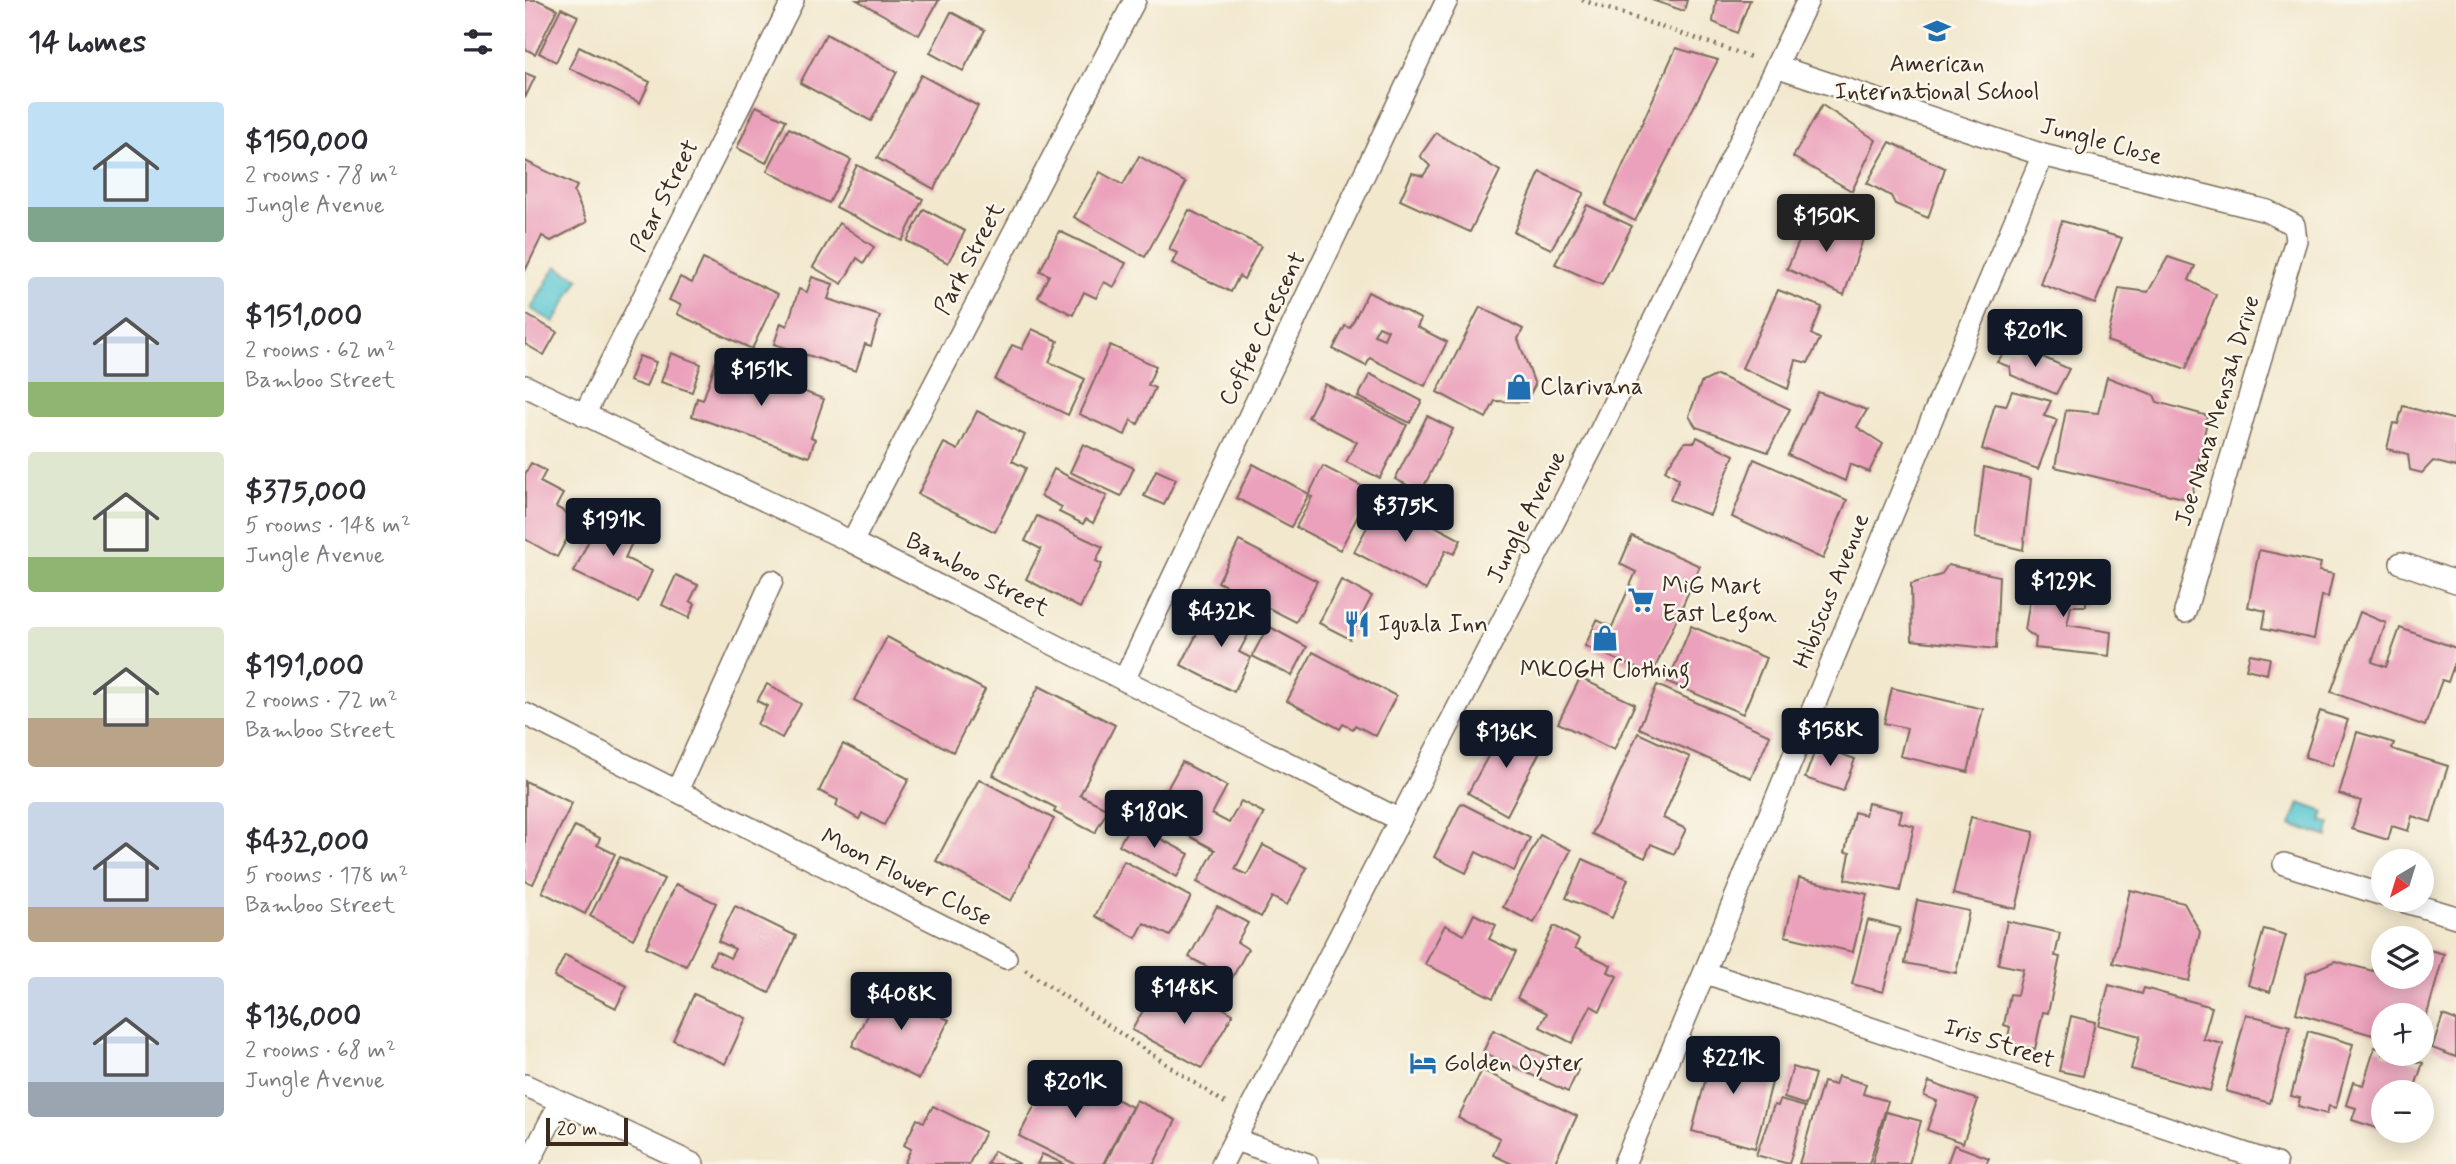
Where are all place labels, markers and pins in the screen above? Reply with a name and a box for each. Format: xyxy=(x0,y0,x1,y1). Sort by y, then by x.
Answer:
school or university icon: American International School xyxy=(1922,16,1952,46)
place label: American International School xyxy=(1835,49,2039,108)
pin: $150K xyxy=(1777,194,1875,254)
pin: $201K xyxy=(1986,310,2084,369)
pin: $151K xyxy=(712,348,810,408)
shop icon: Clarivana xyxy=(1504,372,1534,402)
place label: Clarivana xyxy=(1540,372,1643,403)
pin: $375K xyxy=(1356,484,1454,544)
pin: $191K xyxy=(564,498,662,558)
pin: $129K xyxy=(2014,560,2112,619)
place label: MiG Mart East Legon xyxy=(1662,571,1777,633)
supermarket icon: MiG Mart East Legon xyxy=(1626,585,1656,615)
pin: $432K xyxy=(1172,590,1270,649)
restaurant icon: Iguala Inn xyxy=(1342,609,1372,639)
place label: Iguala Inn xyxy=(1378,609,1488,640)
shop icon: MKOGH Clothing xyxy=(1590,623,1620,653)
place label: MKOGH Clothing xyxy=(1520,655,1690,689)
pin: $158K xyxy=(1781,708,1879,768)
pin: $136K xyxy=(1457,710,1555,770)
pin: $180K xyxy=(1105,790,1203,850)
pin: $148K xyxy=(1135,967,1233,1026)
pin: $408K xyxy=(852,972,950,1032)
pin: $221K xyxy=(1684,1036,1782,1096)
hotel icon: Golden Oyster xyxy=(1408,1048,1438,1078)
place label: Golden Oyster xyxy=(1444,1048,1584,1079)
pin: $201K xyxy=(1026,1060,1124,1120)

